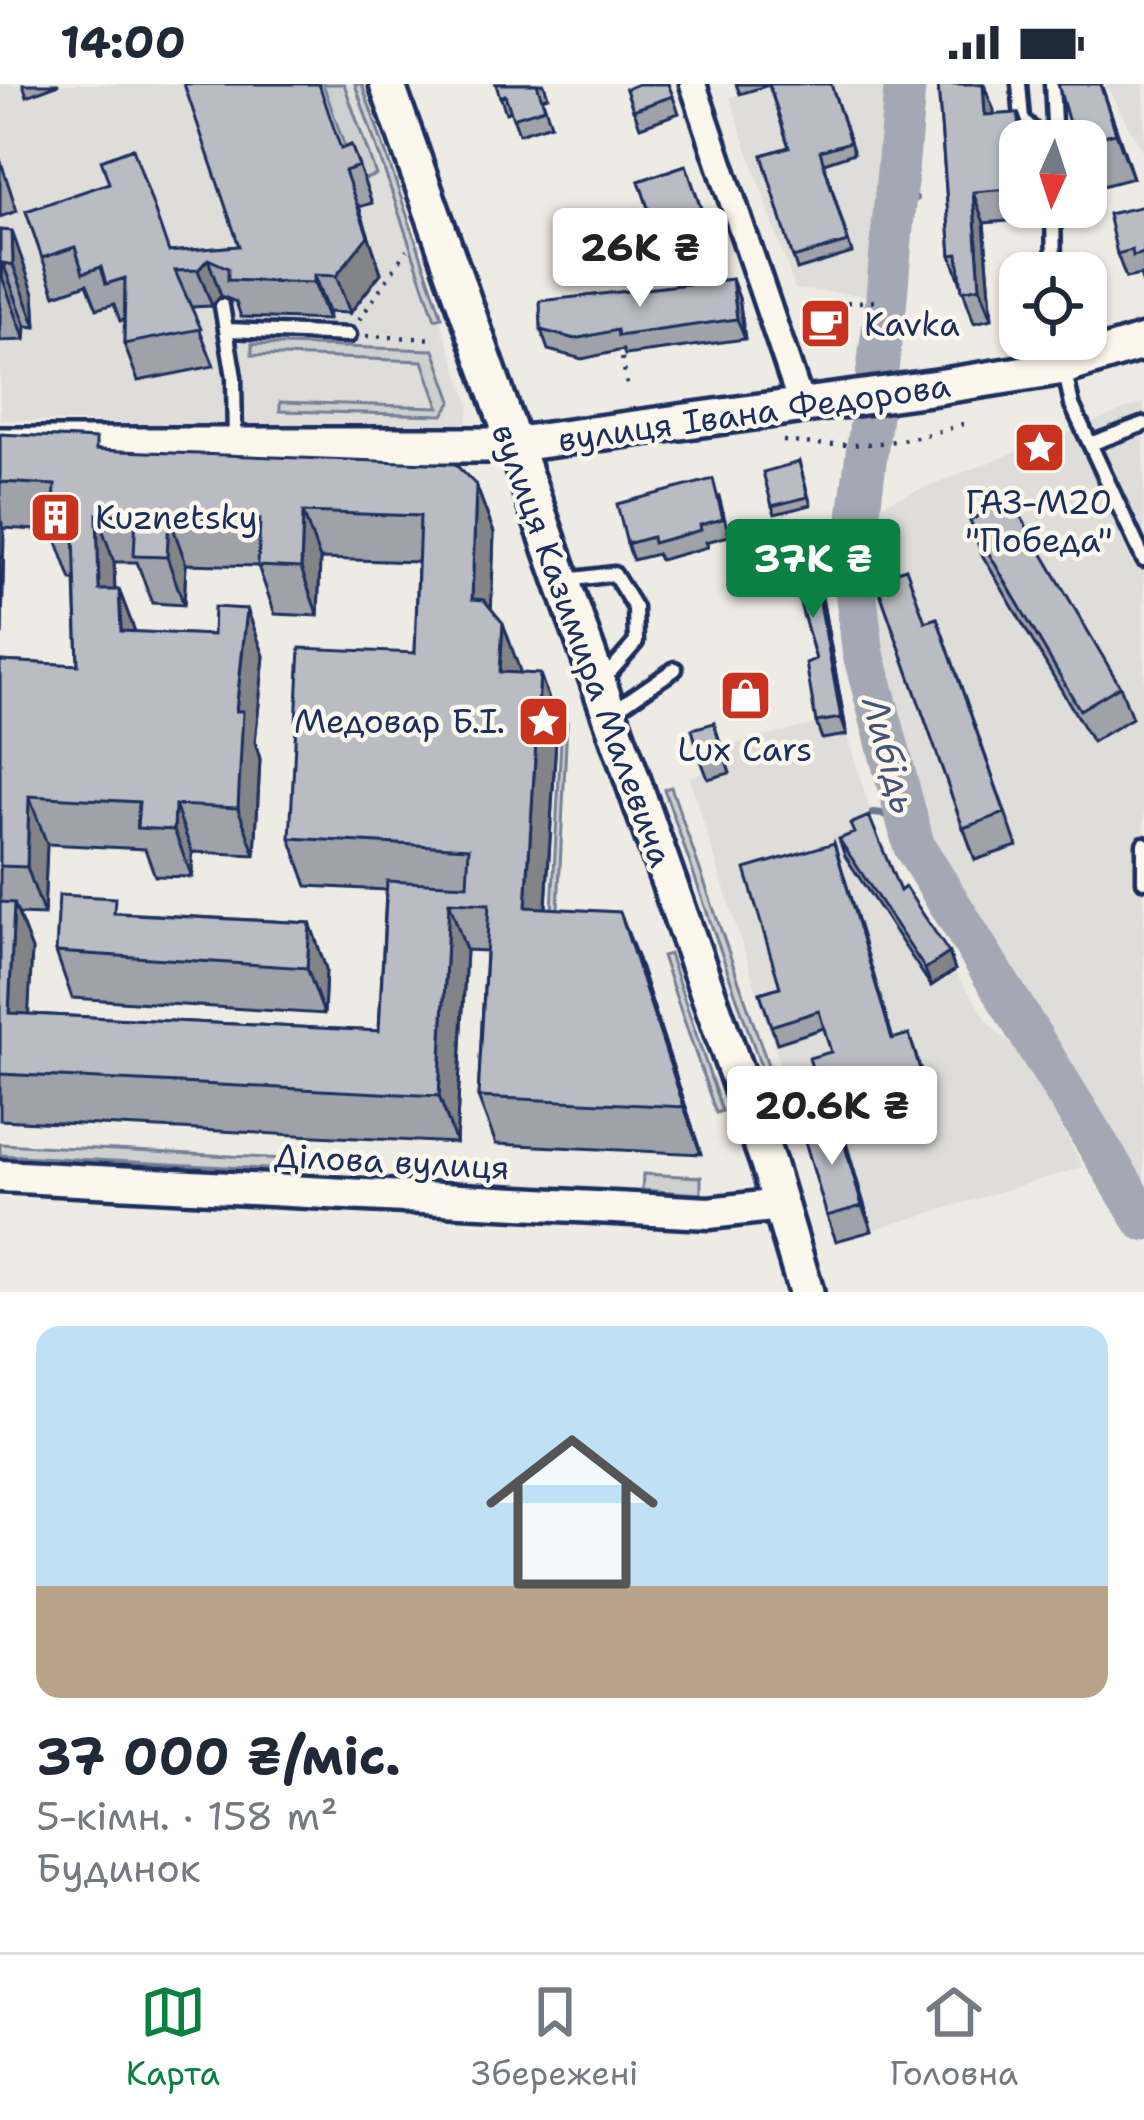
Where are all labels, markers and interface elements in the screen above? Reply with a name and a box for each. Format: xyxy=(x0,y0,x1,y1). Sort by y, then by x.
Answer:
text: 14:00 xyxy=(60,12,186,72)
north arrow xyxy=(999,120,1107,228)
map controls xyxy=(999,120,1107,360)
pin: 26K ₴ xyxy=(556,208,724,310)
text: 26K ₴ xyxy=(580,221,700,273)
button: locate xyxy=(999,252,1107,360)
cafe icon: Kavka xyxy=(797,296,853,352)
place label: Kavka xyxy=(864,302,960,347)
street label: вулиця Івана Федорова xyxy=(555,363,953,462)
street label: вулиця Казимира Малевича xyxy=(481,417,684,873)
place icon: ГАЗ-М20 "Победа" xyxy=(1011,420,1067,476)
place label: ГАЗ-М20 "Победа" xyxy=(965,480,1113,563)
building icon: Kuznetsky xyxy=(28,489,84,545)
place label: Kuznetsky xyxy=(95,495,258,540)
pin: 37K ₴ xyxy=(729,519,897,621)
text: 37K ₴ xyxy=(753,532,873,584)
shop icon: Lux Cars xyxy=(717,667,773,723)
water label: Либідь xyxy=(850,690,929,819)
place icon: Медовар Б.І. xyxy=(516,693,572,749)
place label: Медовар Б.І. xyxy=(294,699,505,744)
place label: Lux Cars xyxy=(678,727,812,772)
pin: 20.6K ₴ xyxy=(721,1066,943,1168)
text: 20.6K ₴ xyxy=(754,1079,910,1131)
street label: Ділова вулиця xyxy=(273,1133,511,1190)
icon: home xyxy=(464,1404,680,1620)
text: 37 000 ₴/міс. xyxy=(36,1722,401,1790)
text: 5-кімн. · 158 m² xyxy=(36,1790,338,1842)
text: Будинок xyxy=(36,1842,201,1894)
tab: Карта xyxy=(126,1979,220,2096)
tab: Збережені xyxy=(471,1979,638,2096)
tab: Головна xyxy=(890,1979,1018,2096)

